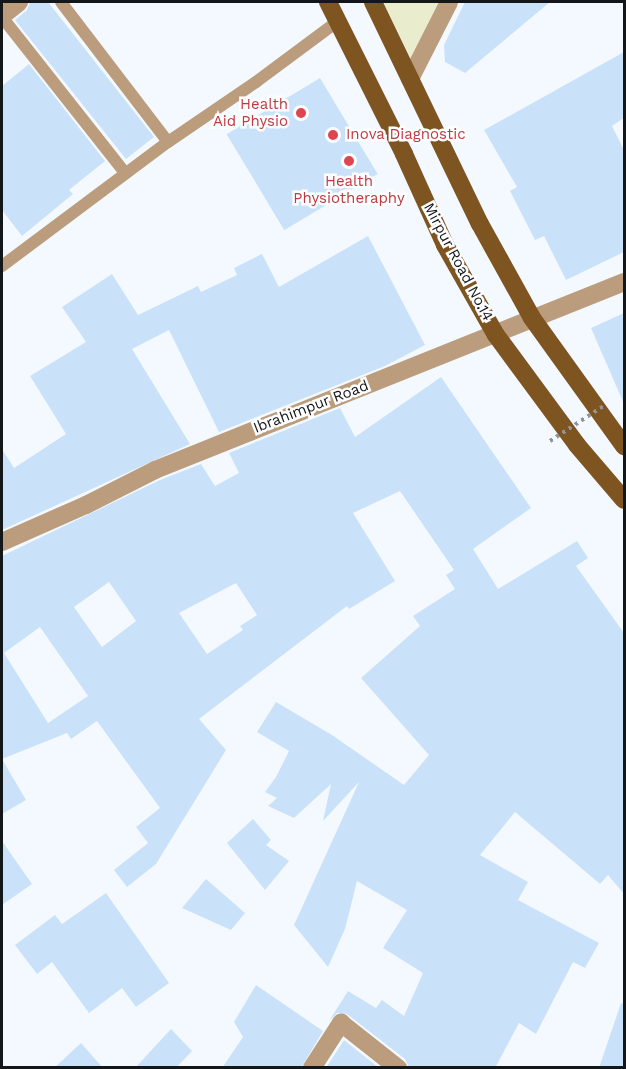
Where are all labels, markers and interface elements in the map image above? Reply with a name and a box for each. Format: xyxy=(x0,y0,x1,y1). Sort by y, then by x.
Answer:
place label: Health Aid Physio xyxy=(213,95,288,130)
marker: Health Aid Physio xyxy=(292,104,310,122)
marker: Inova Diagnostic xyxy=(324,126,342,144)
place label: Inova Diagnostic xyxy=(346,126,466,144)
marker: Health Physiotheraphy xyxy=(340,152,358,170)
place label: Health Physiotheraphy xyxy=(293,172,405,207)
street label: Mirpur Road No.14 xyxy=(419,200,497,324)
street label: Ibrahimpur Road xyxy=(251,377,371,437)

